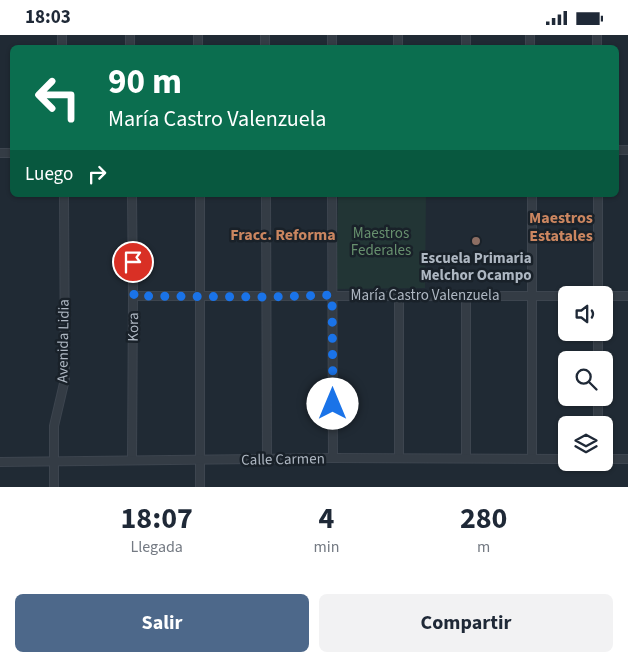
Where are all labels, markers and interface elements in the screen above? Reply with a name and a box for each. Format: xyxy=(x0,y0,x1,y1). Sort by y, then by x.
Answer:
text: 18:03 xyxy=(25,4,71,31)
text: 90 m xyxy=(108,57,182,107)
icon: left xyxy=(25,65,90,130)
text: María Castro Valenzuela xyxy=(108,103,326,135)
icon: right xyxy=(83,160,111,188)
text: Luego xyxy=(25,161,73,188)
district label: Maestros Estatales xyxy=(529,207,593,247)
park label: Maestros Federales xyxy=(351,223,411,261)
district label: Fracc. Reforma xyxy=(230,224,336,246)
marker: Escuela Primaria Melchor Ocampo xyxy=(470,235,482,247)
pin xyxy=(112,241,154,283)
icon: arrive xyxy=(119,248,147,276)
place label: Escuela Primaria Melchor Ocampo xyxy=(420,248,532,286)
street label: María Castro Valenzuela xyxy=(351,285,499,306)
map controls xyxy=(558,286,613,471)
button: sound xyxy=(558,286,613,341)
street label: Avenida Lidia xyxy=(52,299,75,383)
street label: Kora xyxy=(123,312,144,342)
button: search xyxy=(558,351,613,406)
position arrow xyxy=(306,377,358,429)
button: layers xyxy=(558,416,613,471)
street label: Calle Carmen xyxy=(241,448,325,471)
text: 18:07 xyxy=(121,497,193,540)
text: 4 xyxy=(318,497,334,540)
text: 280 xyxy=(460,497,507,540)
text: Llegada xyxy=(130,536,183,558)
text: min xyxy=(313,536,339,558)
text: m xyxy=(477,536,490,558)
button: Salir xyxy=(15,594,309,652)
button: Compartir xyxy=(319,594,613,652)

